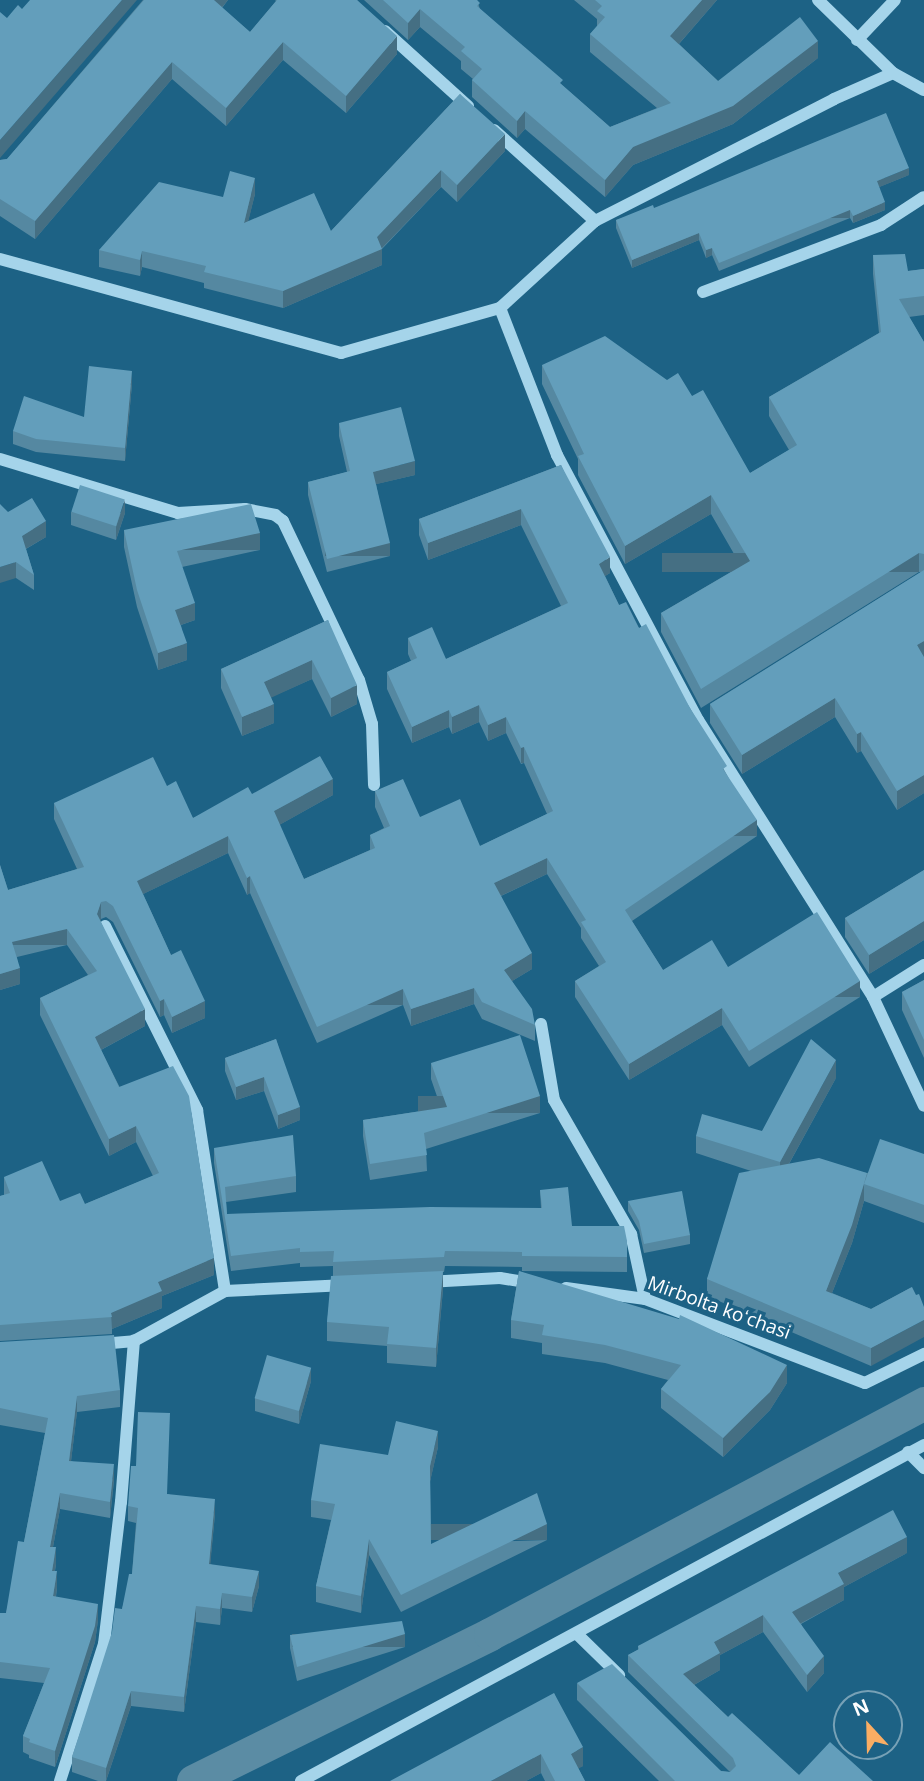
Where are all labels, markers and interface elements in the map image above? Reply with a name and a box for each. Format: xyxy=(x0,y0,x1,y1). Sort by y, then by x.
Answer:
street label: Mirbolta koʻchasi xyxy=(644,1272,794,1344)
north arrow xyxy=(833,1690,903,1760)
text: N xyxy=(849,1692,873,1722)

